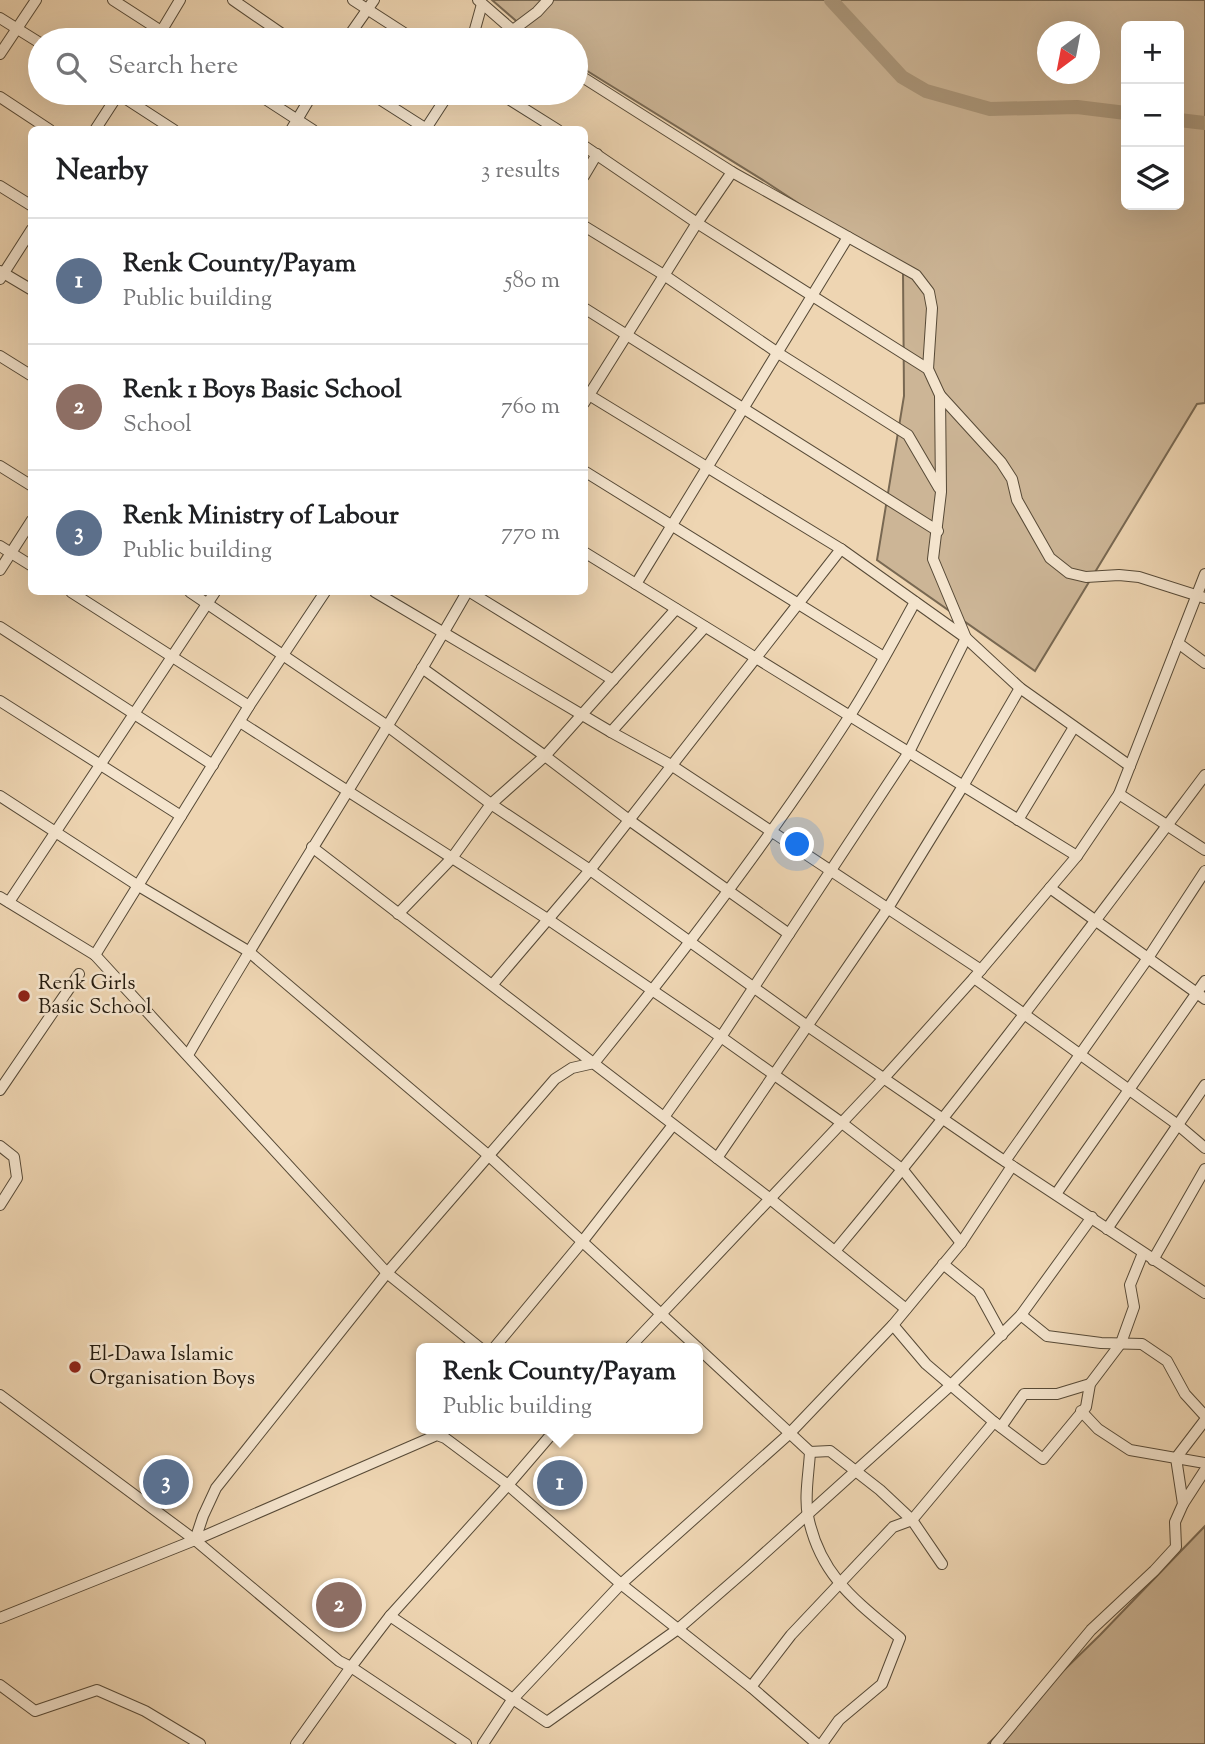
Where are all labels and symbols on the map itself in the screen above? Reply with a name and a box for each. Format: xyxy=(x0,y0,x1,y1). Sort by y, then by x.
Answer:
north arrow xyxy=(1037,21,1100,84)
your location xyxy=(780,827,814,861)
place label: Renk Girls Basic School xyxy=(38,969,152,1023)
marker: Renk Girls Basic School xyxy=(16,988,32,1004)
place label: El-Dawa Islamic Organisation Boys xyxy=(89,1340,255,1394)
marker: El-Dawa Islamic Organisation Boys xyxy=(67,1359,83,1375)
pin: 3 xyxy=(143,1456,189,1508)
pin: 1 xyxy=(537,1457,583,1509)
pin: 2 xyxy=(316,1579,362,1631)

